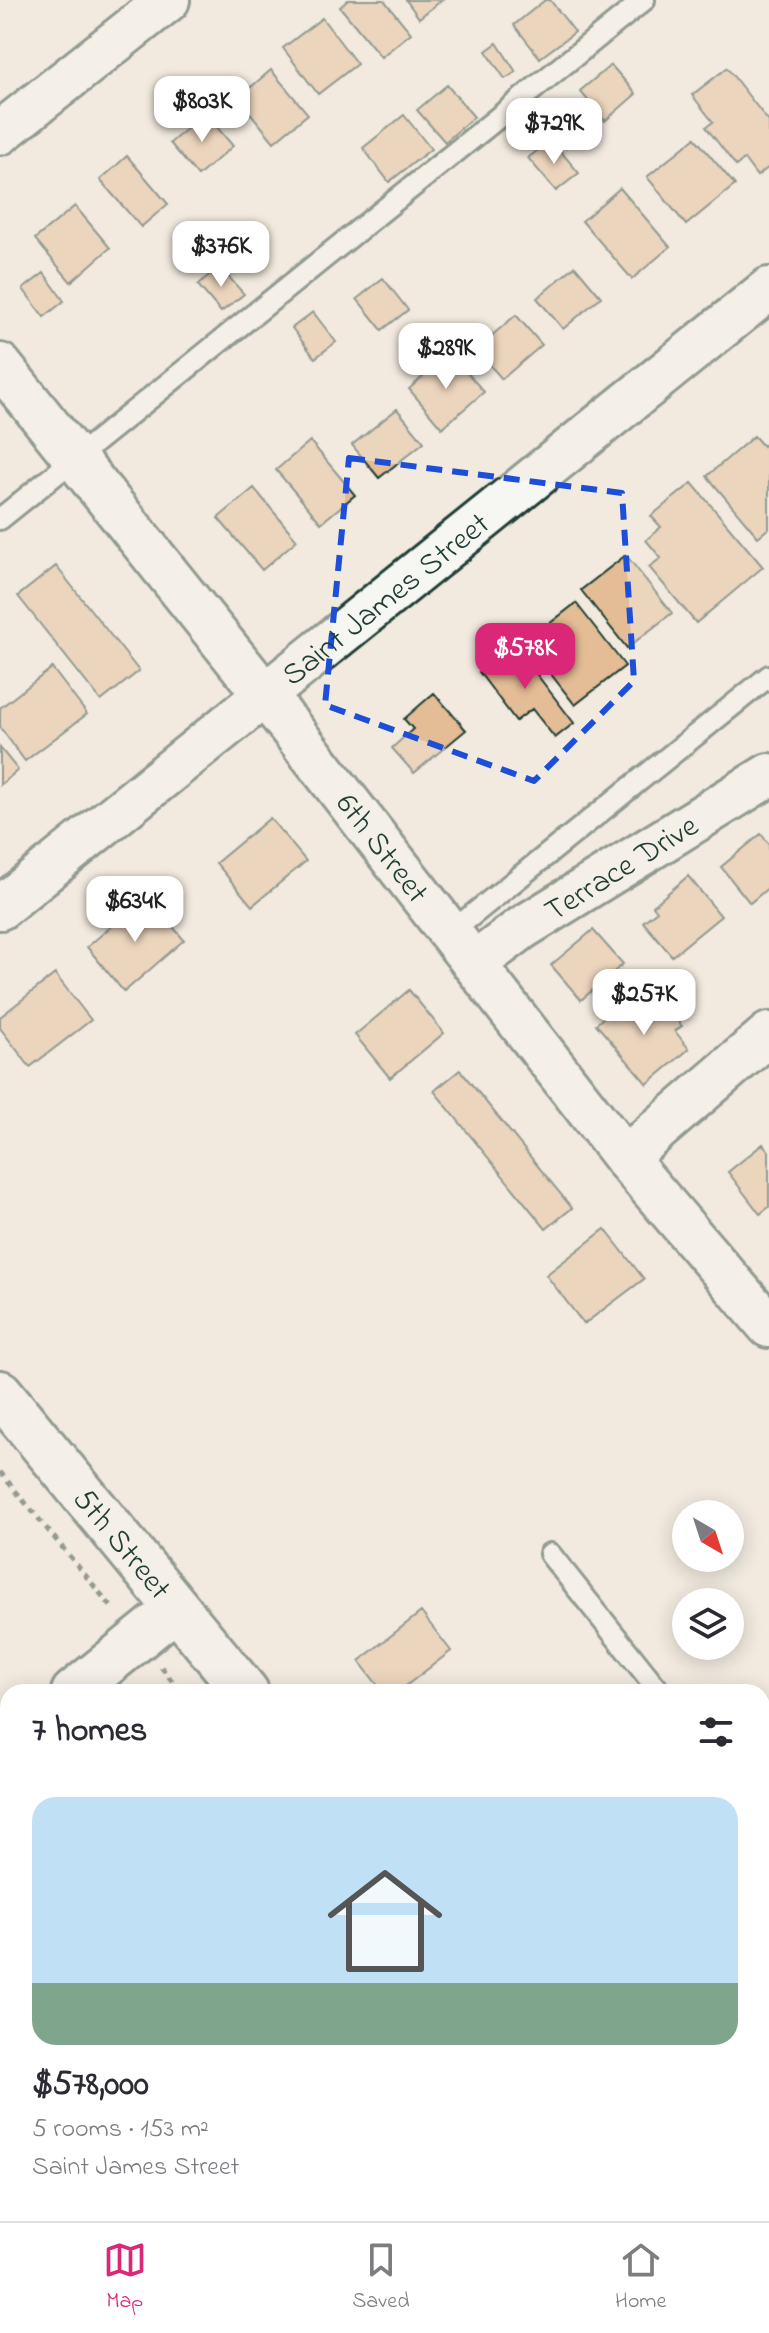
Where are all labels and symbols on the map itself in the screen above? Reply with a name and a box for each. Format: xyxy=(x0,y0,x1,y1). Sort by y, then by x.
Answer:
pin: $803K xyxy=(146,76,258,144)
pin: $729K xyxy=(498,98,610,166)
pin: $376K xyxy=(165,221,277,289)
pin: $289K xyxy=(390,323,502,391)
street label: Saint James Street xyxy=(273,502,501,699)
pin: $578K xyxy=(469,623,581,691)
street label: 6th Street xyxy=(322,784,439,915)
street label: Terrace Drive xyxy=(536,804,709,935)
pin: $634K xyxy=(79,876,191,944)
pin: $257K xyxy=(588,969,700,1037)
street label: 5th Street xyxy=(60,1479,181,1611)
north arrow xyxy=(672,1500,744,1572)

